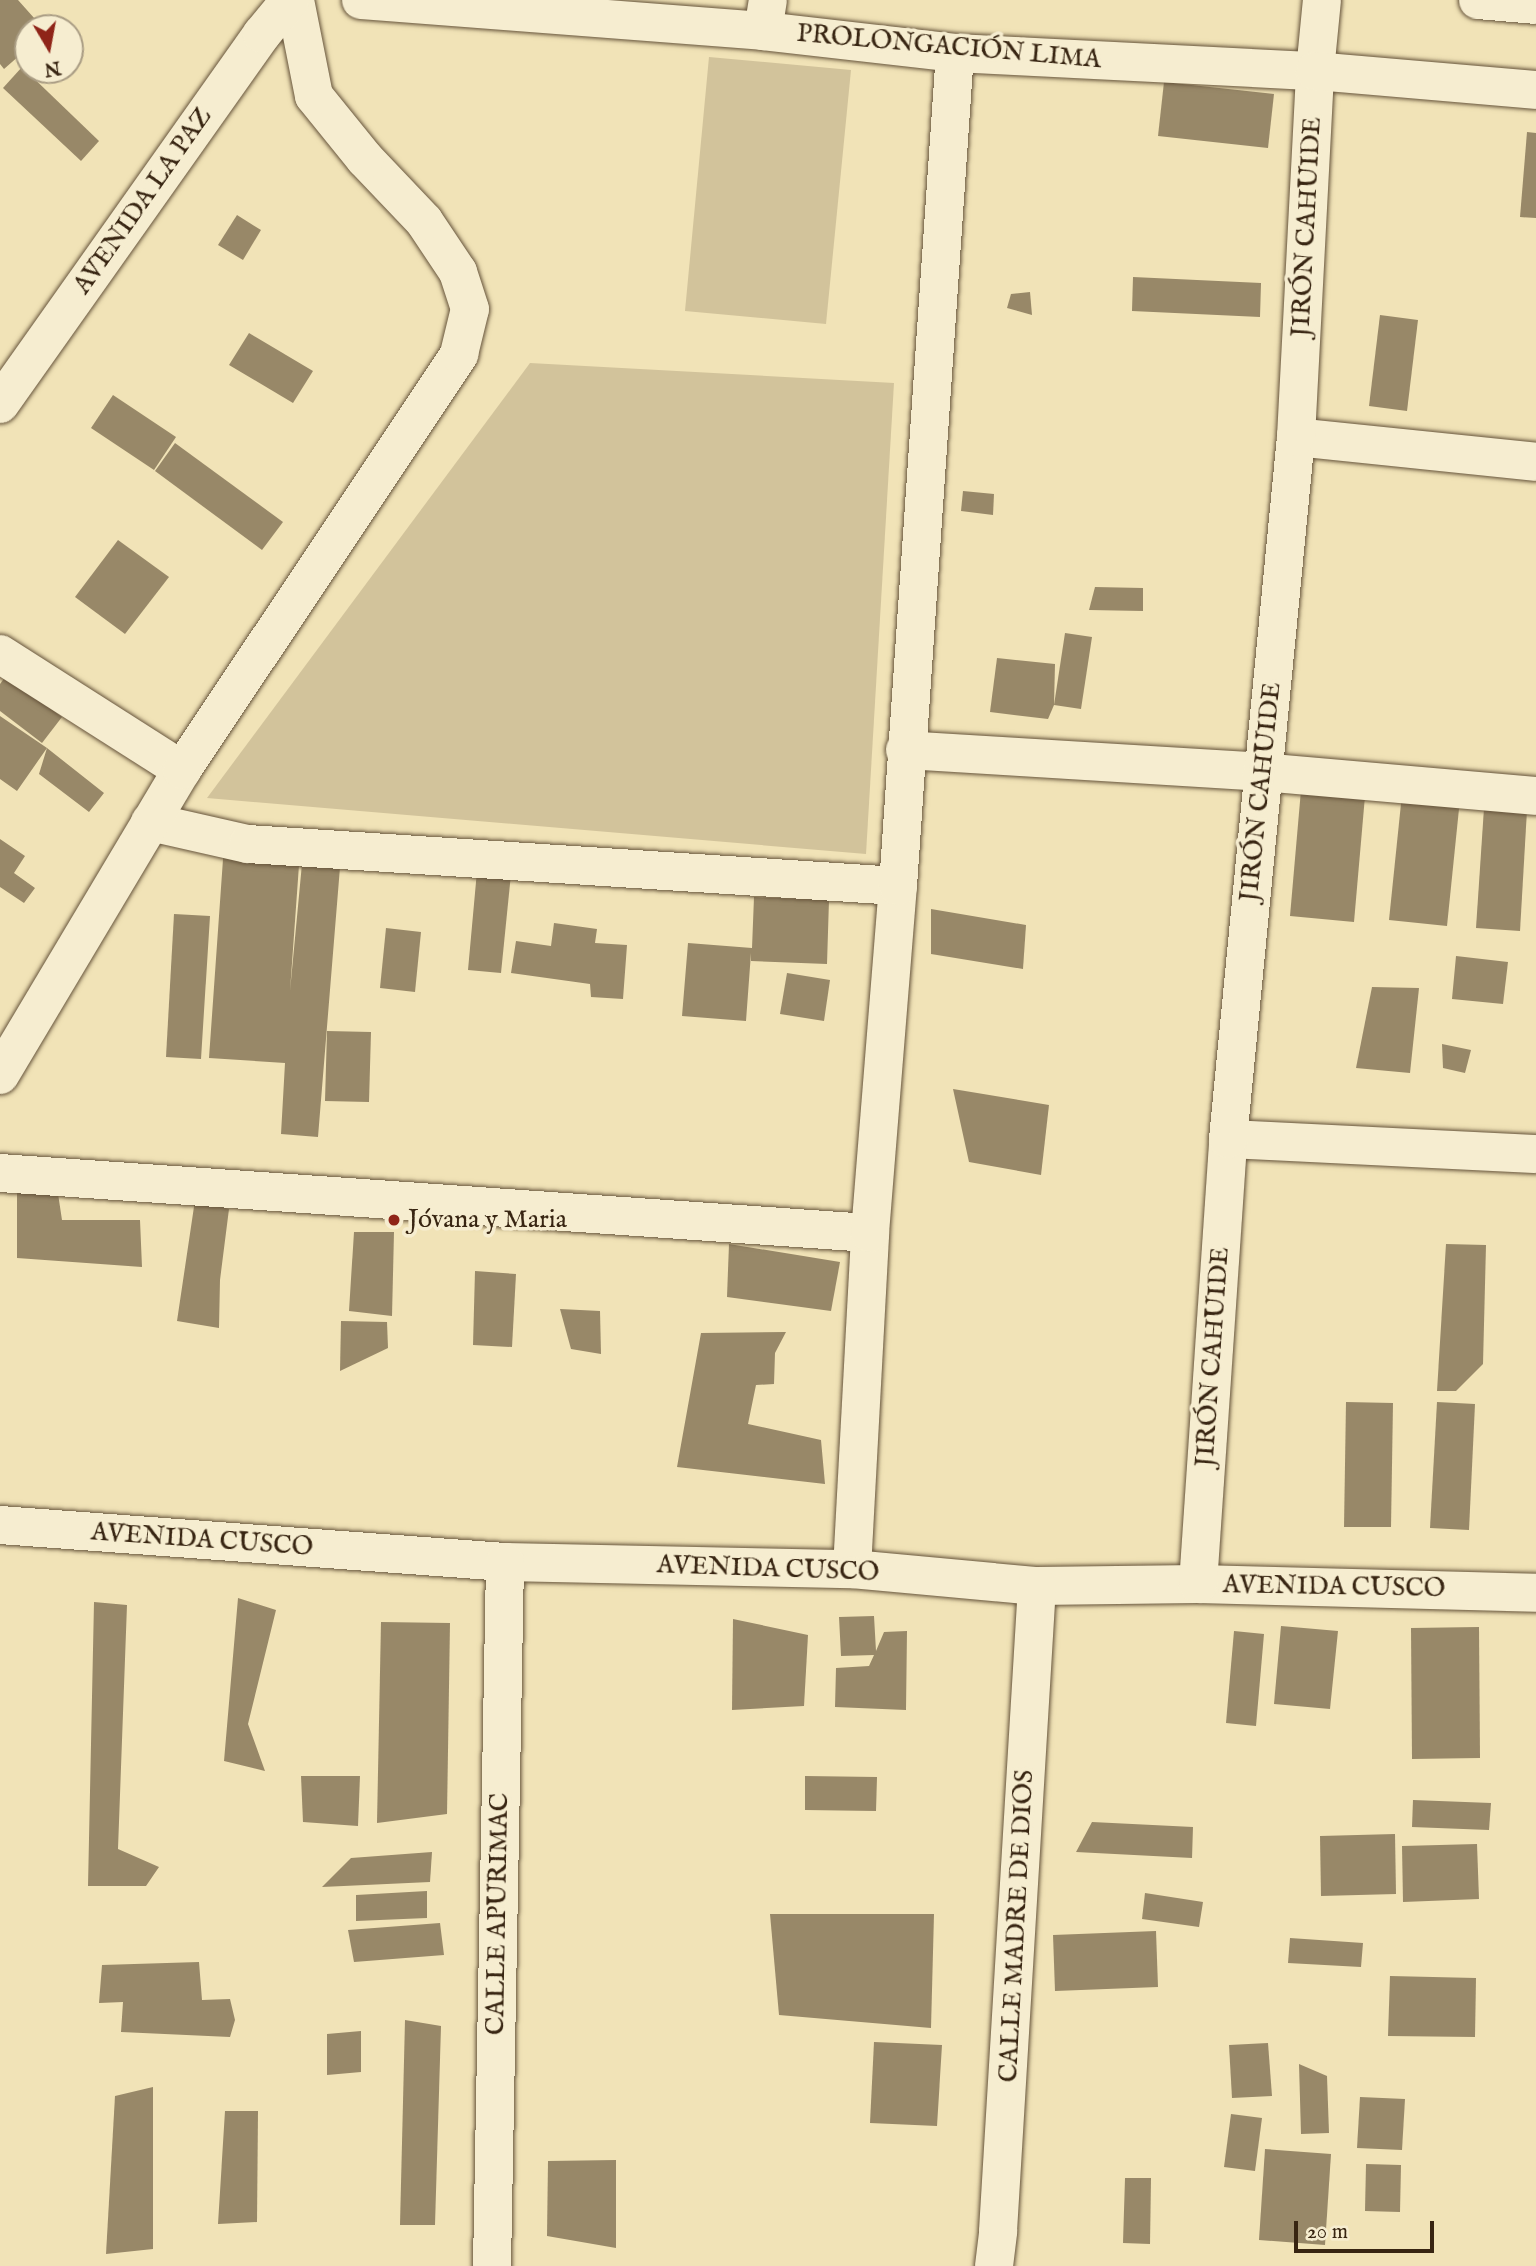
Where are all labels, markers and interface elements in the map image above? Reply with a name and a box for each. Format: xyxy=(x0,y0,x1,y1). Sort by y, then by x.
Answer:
north arrow xyxy=(14,14,84,84)
street label: PROLONGACIÓN LIMA xyxy=(795,18,1103,76)
text: N xyxy=(42,54,62,81)
street label: AVENIDA LA PAZ xyxy=(67,102,219,300)
street label: JIRÓN CAHUIDE xyxy=(1286,116,1328,338)
street label: JIRÓN CAHUIDE xyxy=(1234,681,1288,903)
place label: Jóvana y Maria xyxy=(408,1204,567,1236)
marker: Jóvana y Maria xyxy=(386,1212,402,1228)
street label: JIRÓN CAHUIDE xyxy=(1190,1246,1236,1468)
street label: AVENIDA CUSCO xyxy=(90,1517,314,1563)
street label: AVENIDA CUSCO xyxy=(656,1550,880,1588)
street label: AVENIDA CUSCO xyxy=(1222,1569,1446,1605)
street label: CALLE MADRE DE DIOS xyxy=(993,1769,1041,2083)
street label: CALLE APURIMAC xyxy=(480,1793,516,2035)
scale bar xyxy=(1298,2206,1438,2250)
text: 20 m xyxy=(1307,2219,1348,2246)

